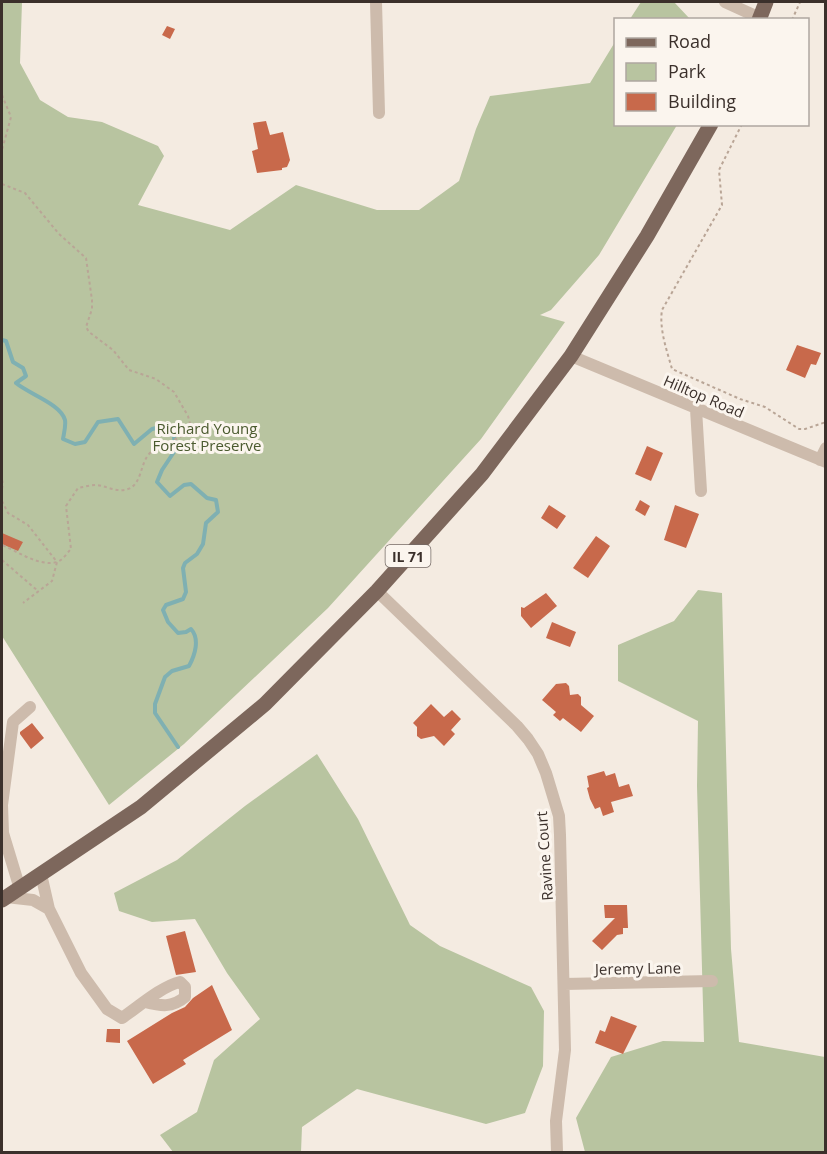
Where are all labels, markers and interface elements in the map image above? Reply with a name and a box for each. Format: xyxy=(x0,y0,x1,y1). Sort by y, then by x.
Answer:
legend xyxy=(614,18,809,126)
text: Road xyxy=(668,29,711,53)
text: Park xyxy=(668,59,706,83)
text: Building xyxy=(668,89,736,113)
street label: Hilltop Road xyxy=(661,370,747,422)
park label: Richard Young Forest Preserve xyxy=(153,418,261,455)
road number: IL 71 xyxy=(386,545,430,567)
street label: Ravine Court xyxy=(531,811,557,901)
street label: Jeremy Lane xyxy=(593,957,681,979)

